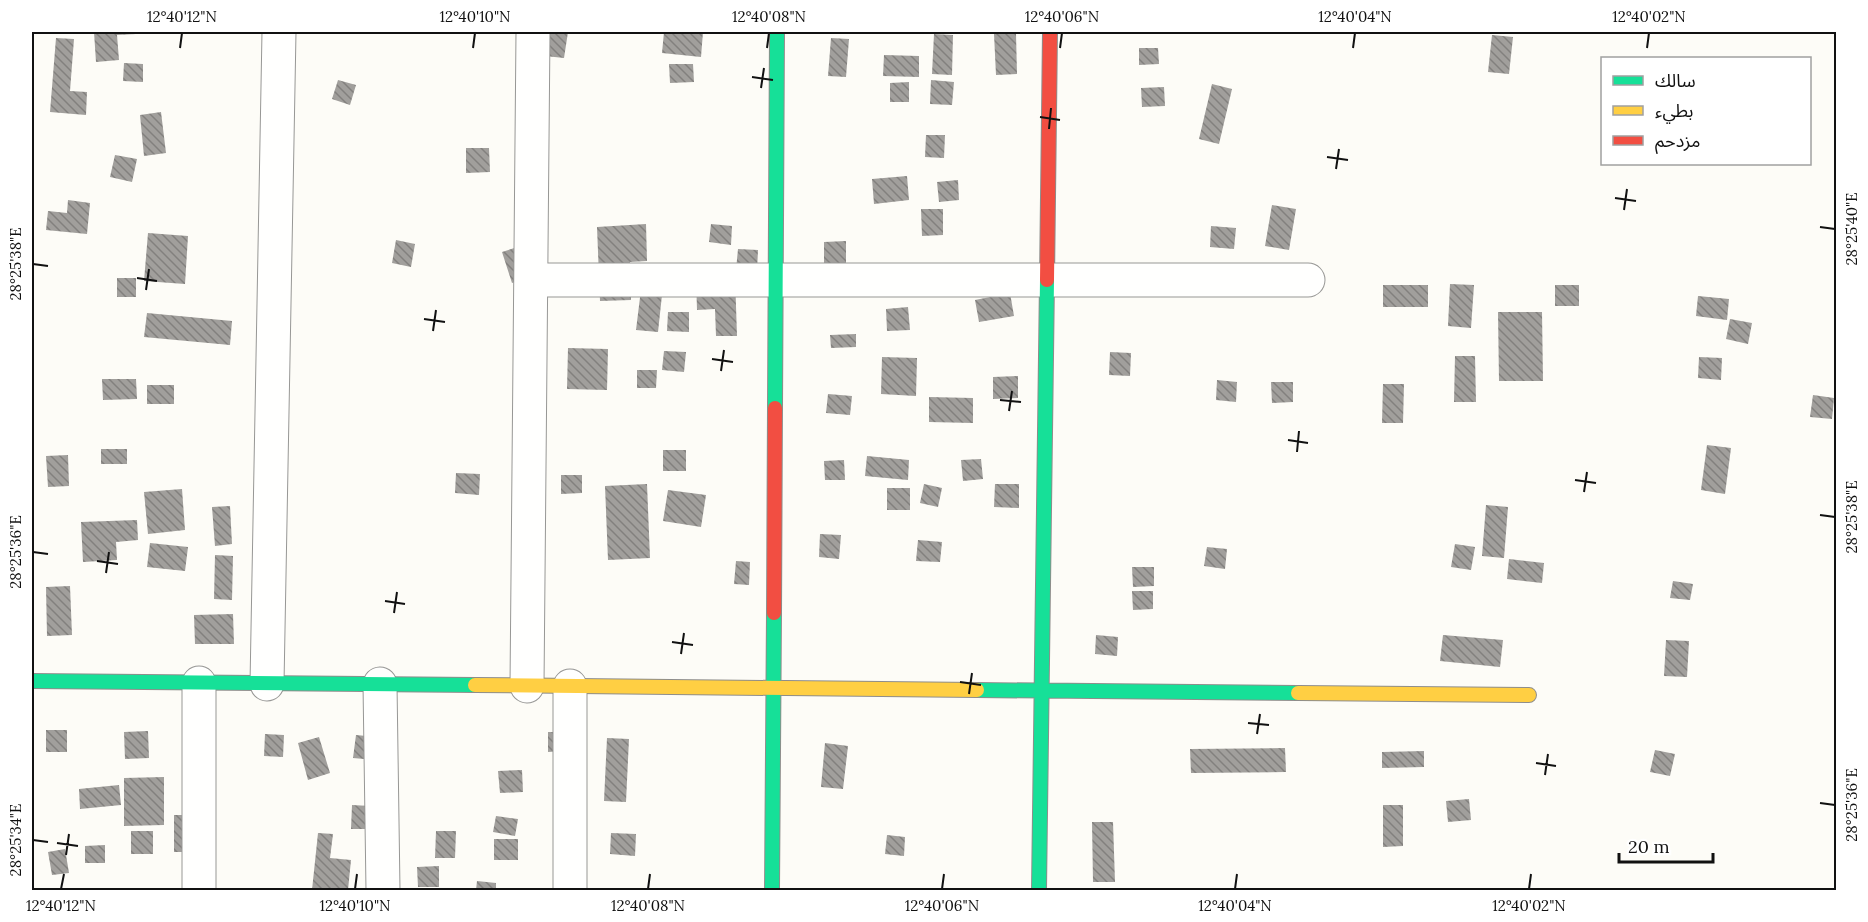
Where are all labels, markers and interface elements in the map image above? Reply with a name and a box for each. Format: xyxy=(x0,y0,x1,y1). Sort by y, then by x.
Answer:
text: 12°40'12"N xyxy=(147,7,217,26)
text: 12°40'10"N xyxy=(439,7,511,26)
text: 12°40'08"N xyxy=(732,7,806,26)
text: 12°40'06"N xyxy=(1025,7,1099,26)
text: 12°40'04"N xyxy=(1318,7,1392,26)
text: 12°40'02"N xyxy=(1612,7,1686,26)
legend xyxy=(1601,57,1811,165)
text: سالك xyxy=(1655,69,1696,92)
text: بطيء xyxy=(1655,99,1693,124)
text: مزدحم xyxy=(1655,129,1700,154)
text: 28°25'40"E xyxy=(1842,192,1861,266)
text: 28°25'38"E xyxy=(6,227,25,301)
text: 28°25'38"E xyxy=(1842,480,1861,554)
text: 28°25'36"E xyxy=(6,515,25,589)
text: 28°25'36"E xyxy=(1842,768,1861,842)
text: 28°25'34"E xyxy=(6,804,25,876)
scale bar xyxy=(1619,826,1714,864)
text: 20 m xyxy=(1628,835,1670,858)
text: 12°40'12"N xyxy=(26,896,96,915)
text: 12°40'10"N xyxy=(319,896,391,915)
text: 12°40'08"N xyxy=(611,896,685,915)
text: 12°40'06"N xyxy=(905,896,979,915)
text: 12°40'04"N xyxy=(1198,896,1272,915)
text: 12°40'02"N xyxy=(1492,896,1566,915)

